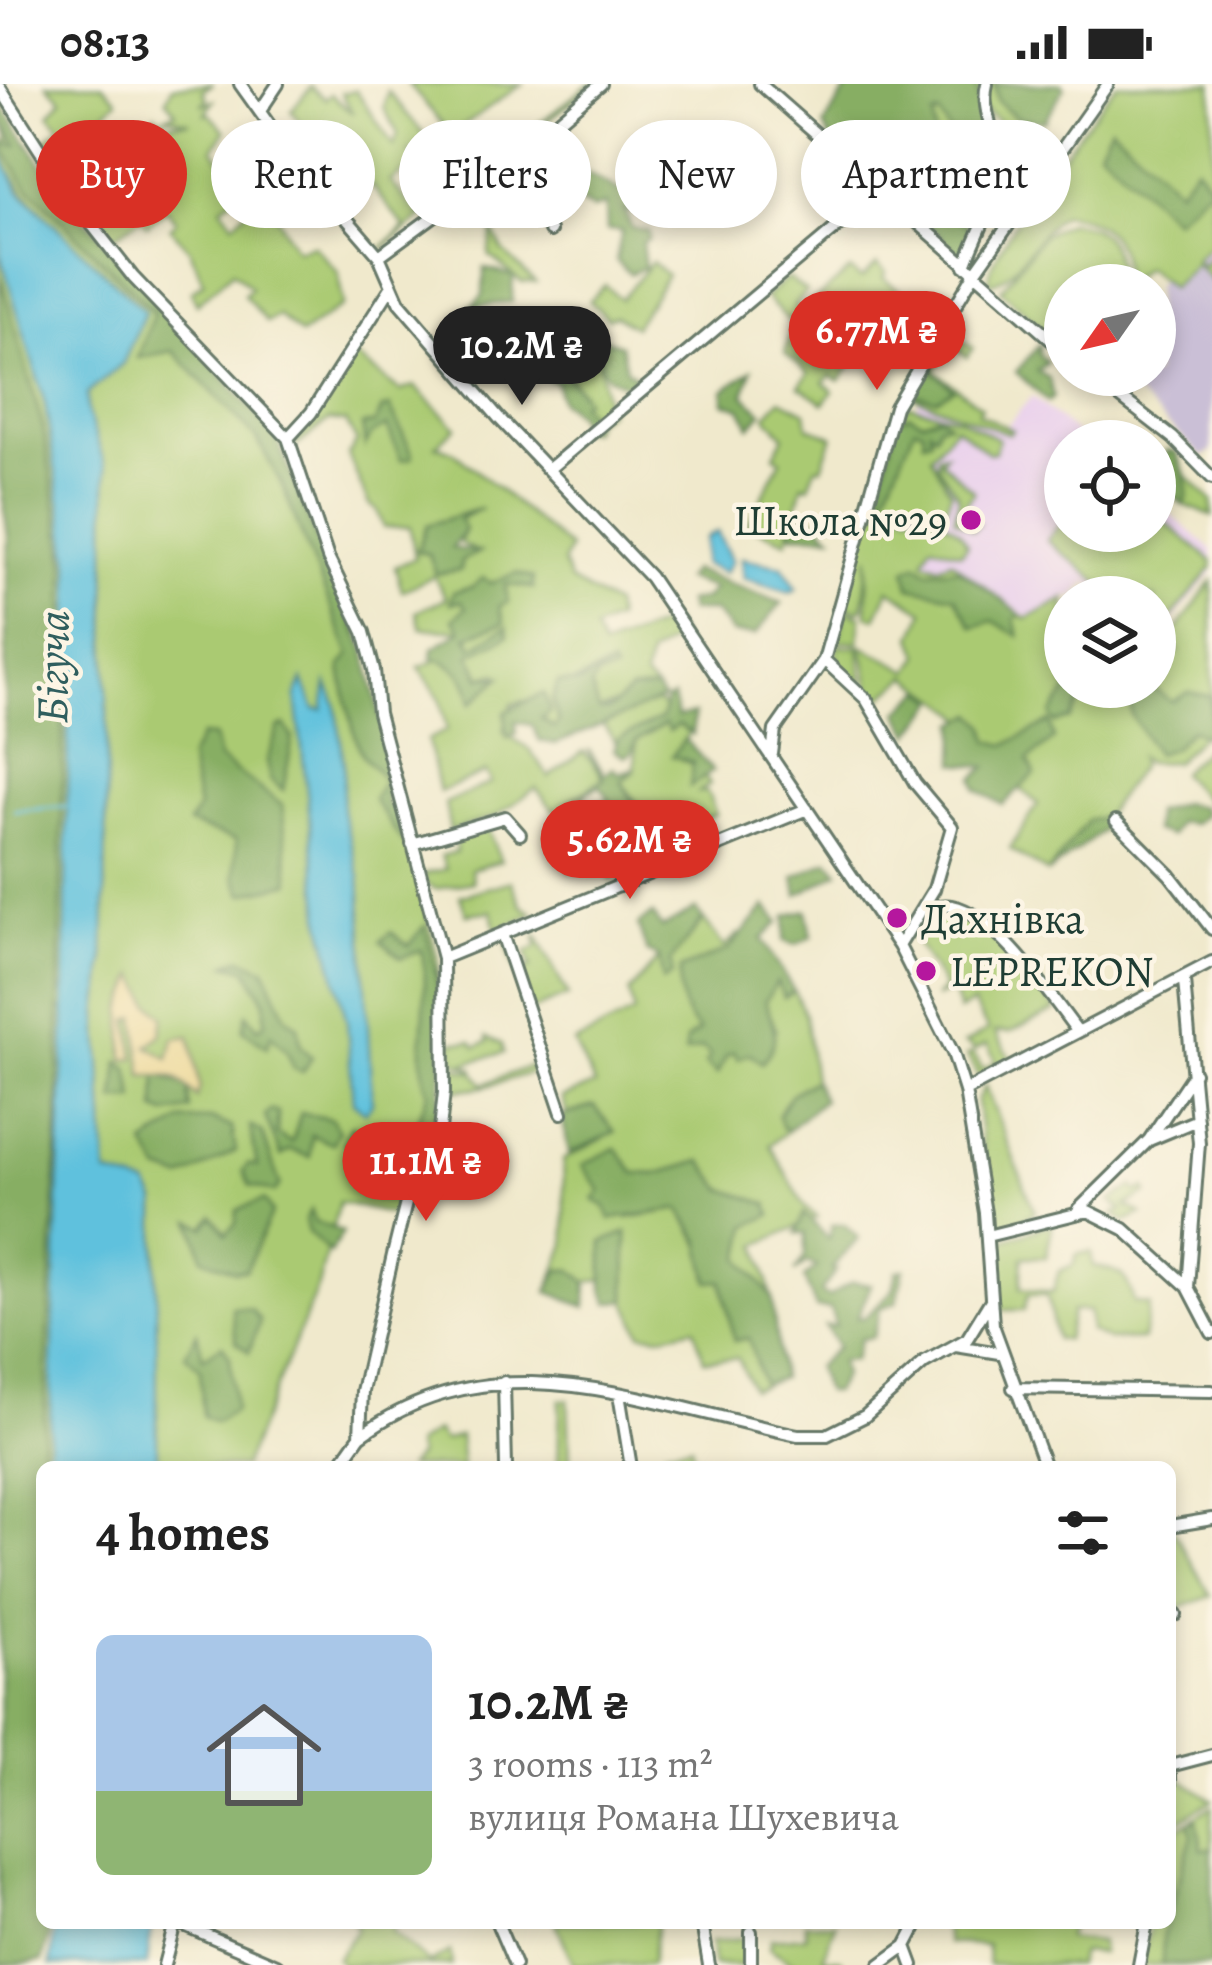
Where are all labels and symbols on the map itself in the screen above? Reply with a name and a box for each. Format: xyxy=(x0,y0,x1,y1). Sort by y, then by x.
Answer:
north arrow xyxy=(1044,264,1176,396)
pin: 6.77M ₴ xyxy=(766,291,988,393)
pin: 10.2M ₴ xyxy=(411,306,633,408)
place label: Школа №29 xyxy=(733,492,947,549)
marker: Школа №29 xyxy=(958,507,984,533)
water label: Бігуча xyxy=(21,610,85,724)
pin: 5.62M ₴ xyxy=(519,800,741,902)
place label: Дахнівка xyxy=(921,890,1085,947)
marker: Дахнівка xyxy=(884,905,910,931)
place label: LEPREKON xyxy=(950,943,1154,1000)
marker: LEPREKON xyxy=(913,958,939,984)
pin: 11.1M ₴ xyxy=(315,1122,537,1224)

